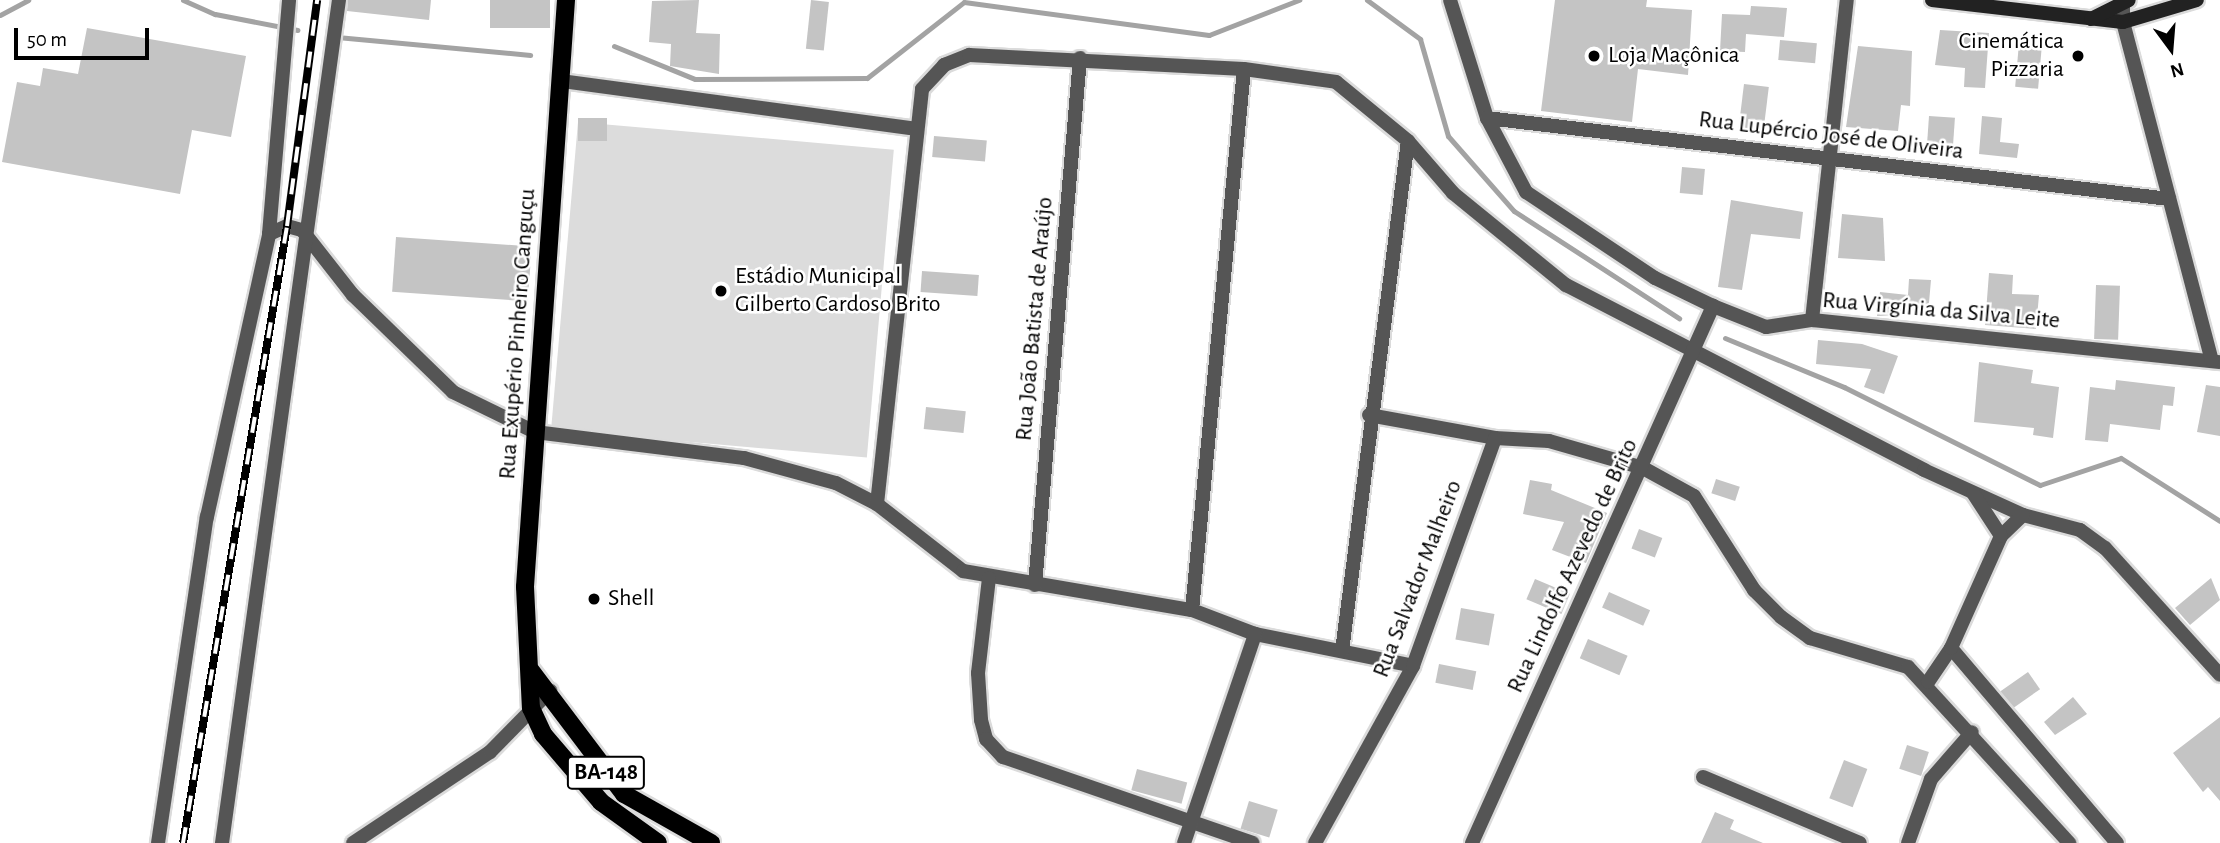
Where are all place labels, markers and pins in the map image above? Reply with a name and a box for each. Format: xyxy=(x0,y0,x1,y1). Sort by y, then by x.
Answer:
place label: Cinemática Pizzaria xyxy=(1958,28,2064,84)
place label: Loja Maçônica xyxy=(1608,42,1740,70)
marker: Loja Maçônica xyxy=(1586,48,1602,64)
marker: Cinemática Pizzaria xyxy=(2070,48,2086,64)
place label: Estádio Municipal Gilberto Cardoso Brito xyxy=(735,263,941,319)
marker: Estádio Municipal Gilberto Cardoso Brito xyxy=(713,283,729,299)
place label: Shell xyxy=(608,585,654,613)
marker: Shell xyxy=(586,591,602,607)

